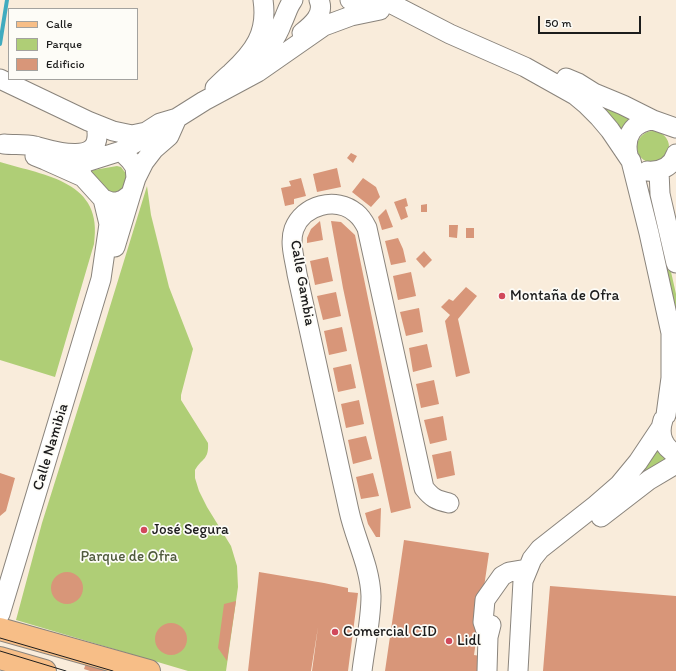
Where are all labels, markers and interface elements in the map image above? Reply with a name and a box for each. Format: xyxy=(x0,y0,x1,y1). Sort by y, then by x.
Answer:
legend xyxy=(8,8,138,80)
scale bar xyxy=(540,8,643,34)
text: 50 m xyxy=(545,16,571,30)
text: Calle xyxy=(46,17,72,31)
text: Parque xyxy=(46,37,82,51)
text: Edificio xyxy=(46,57,85,71)
street label: Calle Gambia xyxy=(286,239,318,327)
place label: Montaña de Ofra xyxy=(510,287,619,305)
marker: Montaña de Ofra xyxy=(497,291,507,301)
street label: Calle Namibia xyxy=(29,401,73,493)
place label: José Segura xyxy=(152,521,229,539)
marker: José Segura xyxy=(139,525,149,535)
park label: Parque de Ofra xyxy=(80,548,178,566)
place label: Comercial CID xyxy=(343,623,437,641)
marker: Comercial CID xyxy=(330,627,340,637)
place label: Lidl xyxy=(457,632,481,650)
marker: Lidl xyxy=(444,636,454,646)

